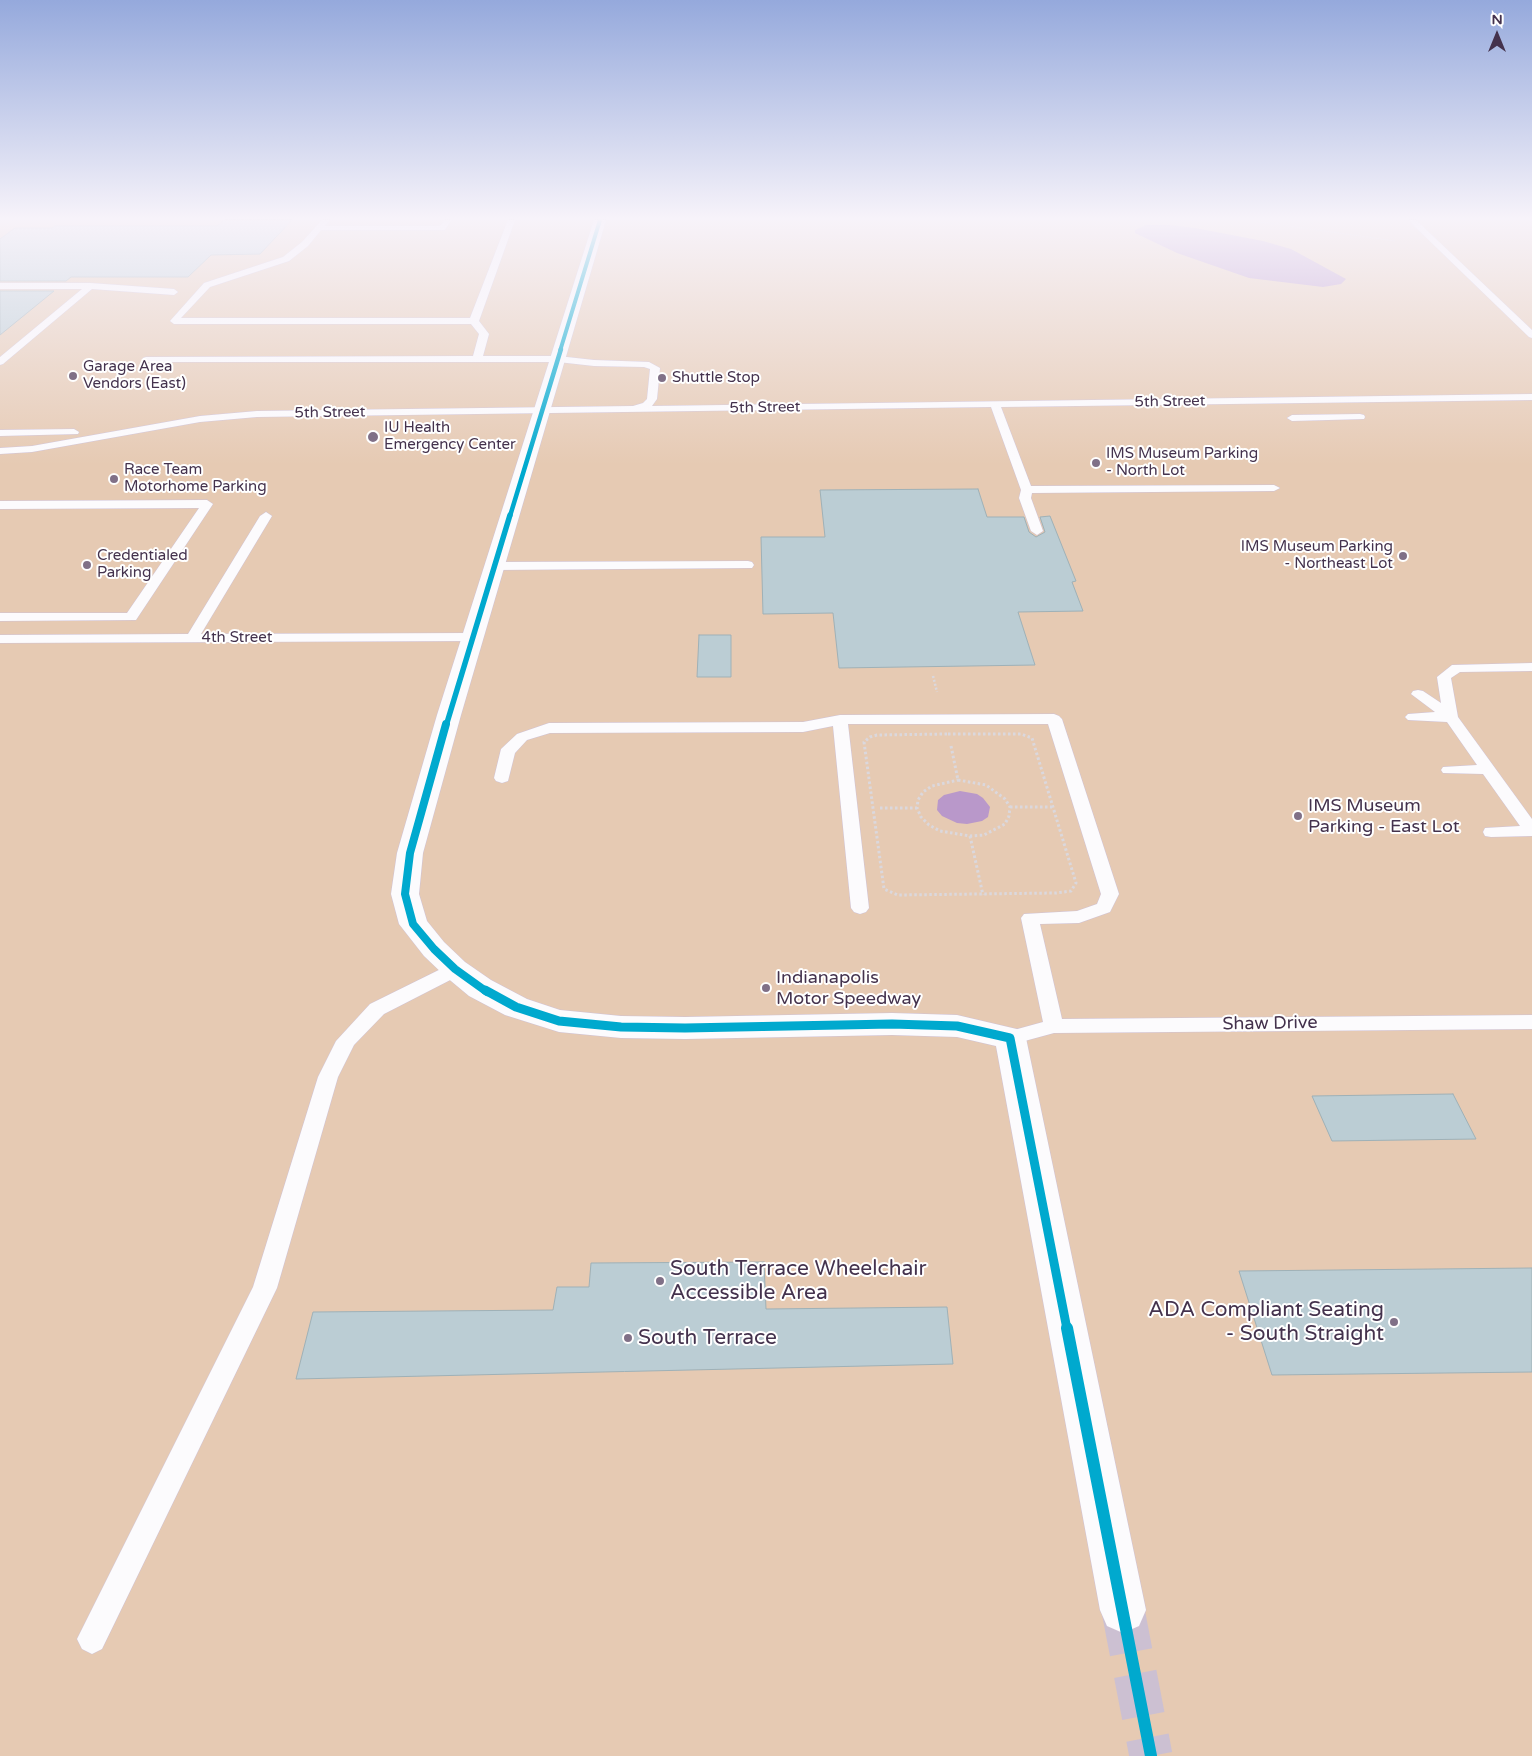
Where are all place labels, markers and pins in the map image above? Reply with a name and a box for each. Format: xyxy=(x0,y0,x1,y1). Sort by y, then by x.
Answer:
place label: Garage Area Vendors (East) xyxy=(83,358,186,393)
place label: Shuttle Stop xyxy=(672,369,760,387)
marker: Garage Area Vendors (East) xyxy=(67,370,79,382)
marker: Shuttle Stop xyxy=(656,372,668,384)
place label: IU Health Emergency Center xyxy=(384,419,516,454)
marker: IU Health Emergency Center xyxy=(366,430,380,444)
place label: IMS Museum Parking - North Lot xyxy=(1106,445,1258,480)
marker: IMS Museum Parking - North Lot xyxy=(1090,457,1102,469)
place label: Race Team Motorhome Parking xyxy=(124,461,267,496)
marker: Race Team Motorhome Parking xyxy=(108,473,120,485)
place label: IMS Museum Parking - Northeast Lot xyxy=(1241,538,1393,573)
place label: Credentialed Parking xyxy=(97,547,188,582)
marker: IMS Museum Parking - Northeast Lot xyxy=(1397,550,1409,562)
marker: Credentialed Parking xyxy=(81,559,93,571)
place label: IMS Museum Parking - East Lot xyxy=(1308,795,1460,838)
marker: IMS Museum Parking - East Lot xyxy=(1292,810,1304,822)
place label: Indianapolis Motor Speedway xyxy=(776,967,921,1010)
marker: Indianapolis Motor Speedway xyxy=(760,982,772,994)
place label: South Terrace Wheelchair Accessible Area xyxy=(670,1256,927,1306)
marker: South Terrace Wheelchair Accessible Area xyxy=(654,1275,666,1287)
place label: ADA Compliant Seating - South Straight xyxy=(1148,1297,1384,1347)
marker: ADA Compliant Seating - South Straight xyxy=(1388,1316,1400,1328)
place label: South Terrace xyxy=(638,1325,777,1351)
marker: South Terrace xyxy=(622,1332,634,1344)

